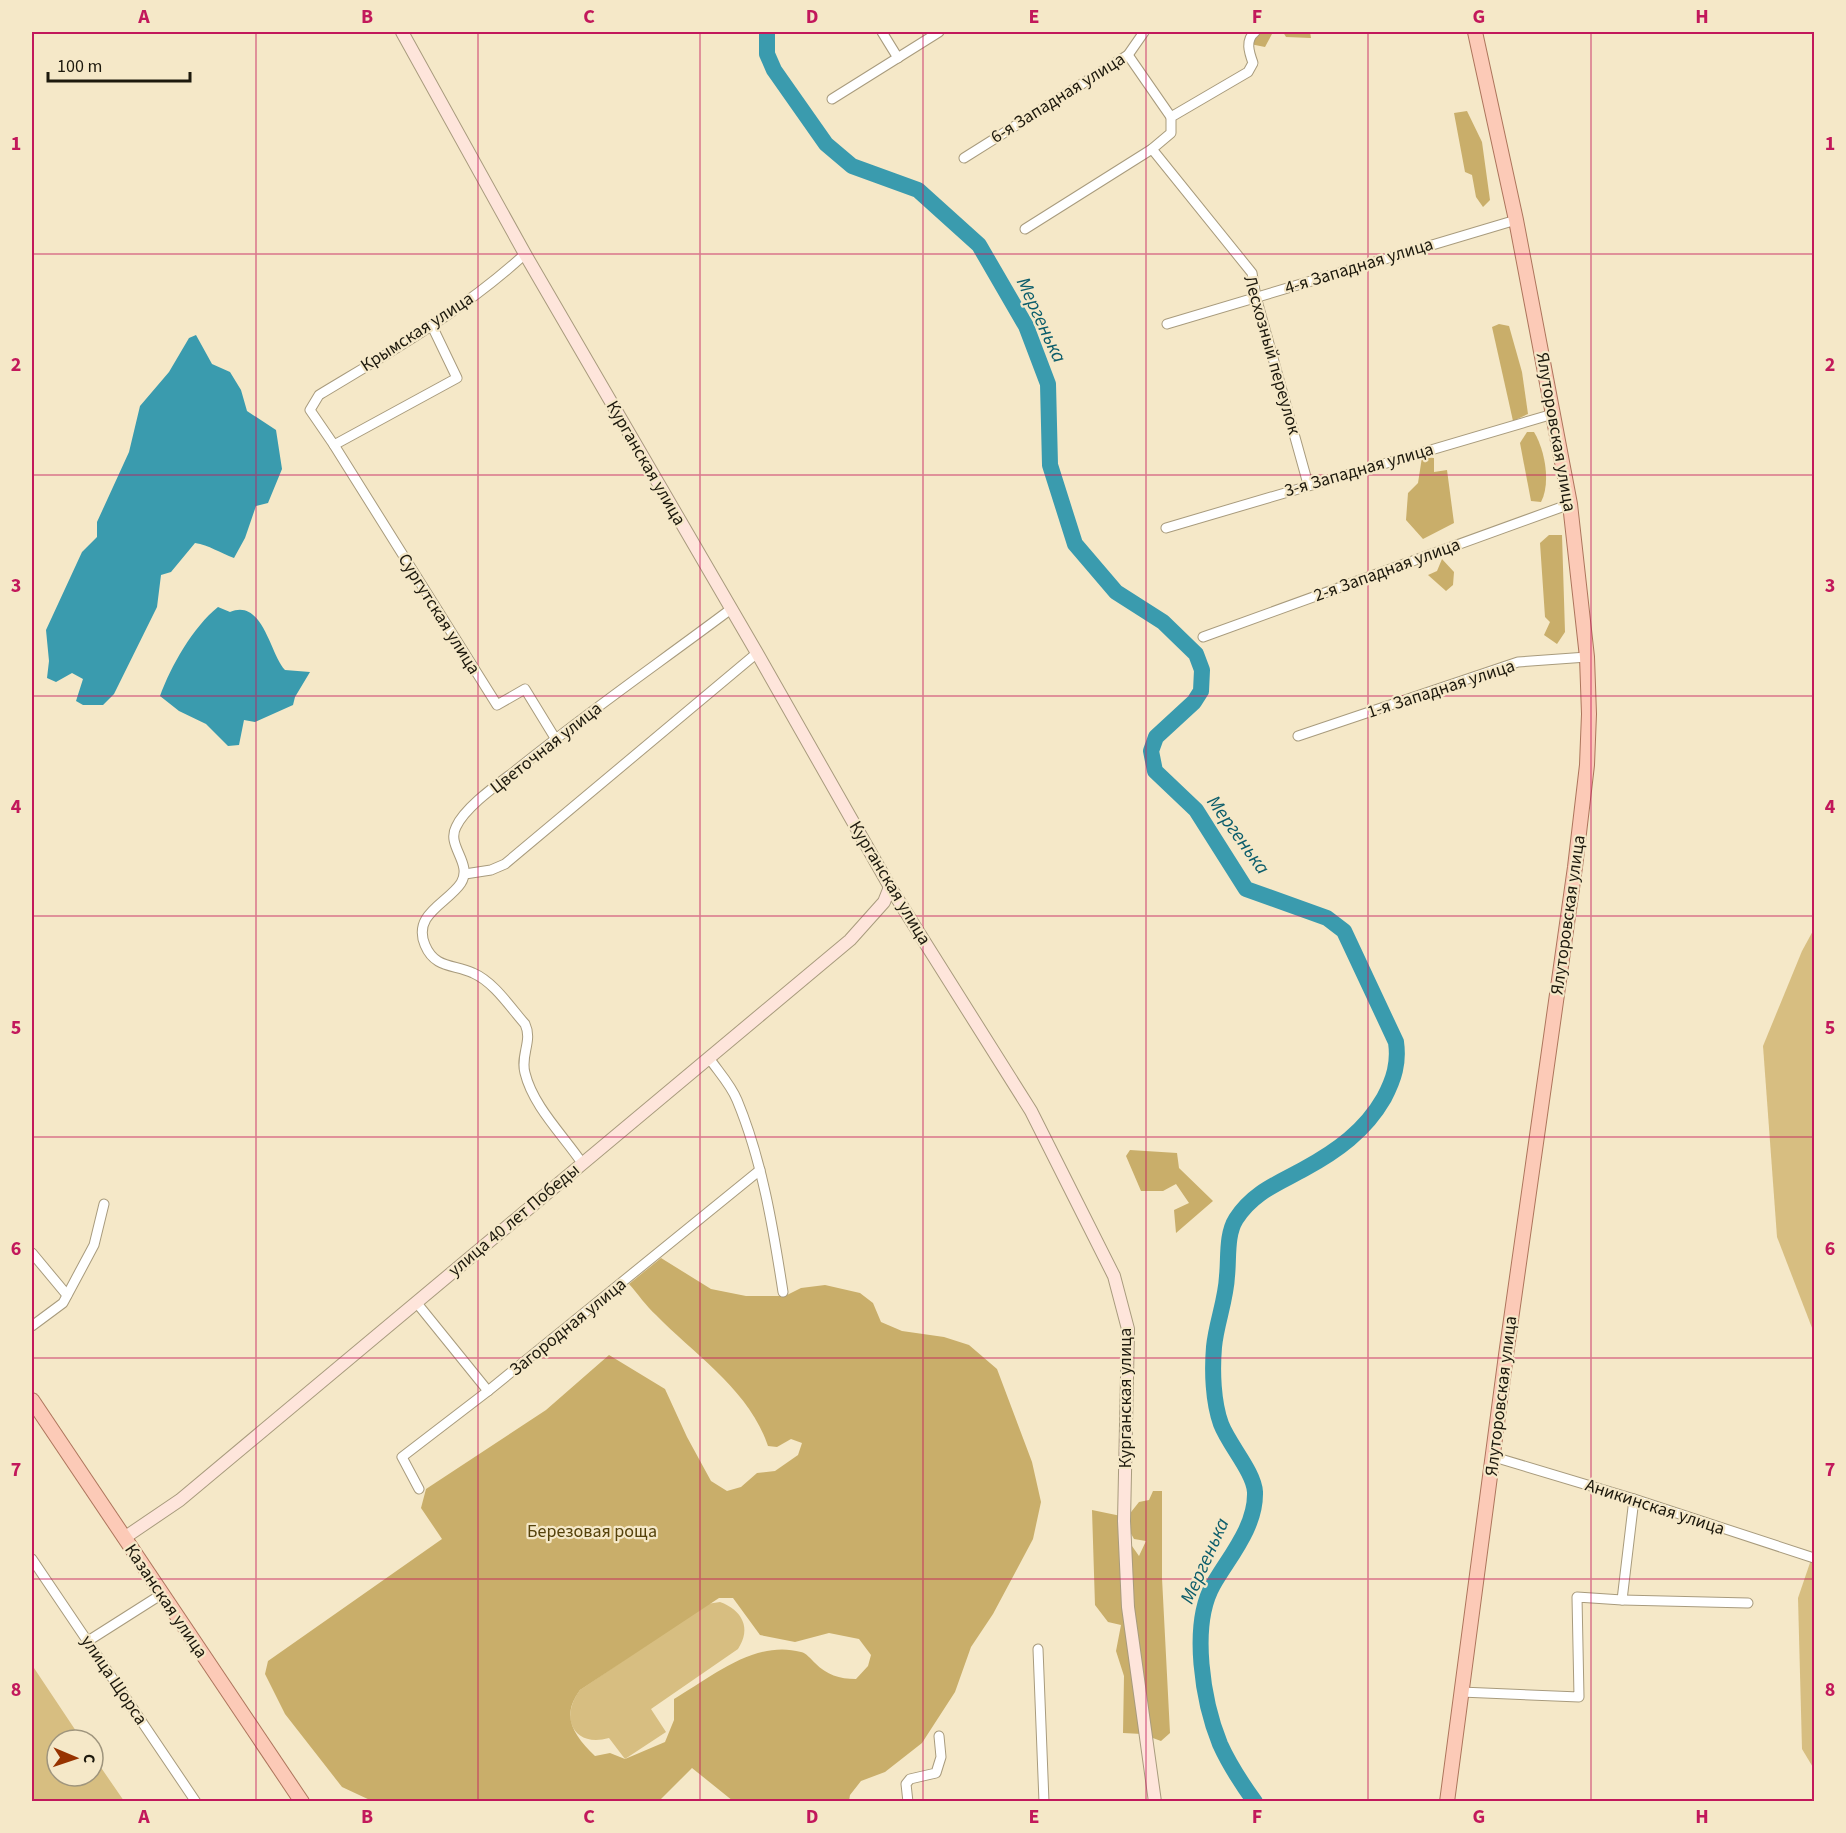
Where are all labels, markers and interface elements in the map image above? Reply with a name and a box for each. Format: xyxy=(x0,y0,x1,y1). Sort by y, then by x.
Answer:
text: A xyxy=(137,3,150,31)
text: B xyxy=(361,3,373,31)
text: C xyxy=(583,3,595,31)
text: D xyxy=(806,3,818,31)
text: E xyxy=(1029,3,1039,31)
text: F xyxy=(1252,3,1262,31)
text: G xyxy=(1473,3,1485,31)
text: H xyxy=(1695,3,1709,31)
scale bar xyxy=(48,45,190,83)
street label: 6-я Западная улица xyxy=(986,47,1130,149)
text: 100 m xyxy=(57,54,102,79)
text: 1 xyxy=(11,130,21,158)
text: 1 xyxy=(1825,130,1835,158)
street label: 4-я Западная улица xyxy=(1282,232,1436,300)
water label: Мергенька xyxy=(1009,273,1073,368)
street label: Лесхозный переулок xyxy=(1237,273,1307,438)
street label: Крымская улица xyxy=(356,286,478,378)
street label: Ялуторовская улица xyxy=(1530,350,1582,514)
text: 2 xyxy=(11,351,21,379)
text: 2 xyxy=(1825,351,1835,379)
street label: Курганская улица xyxy=(600,396,692,530)
street label: 3-я Западная улица xyxy=(1281,437,1437,503)
street label: 2-я Западная улица xyxy=(1310,532,1464,608)
street label: Сургутская улица xyxy=(392,549,486,679)
text: 3 xyxy=(11,572,21,600)
text: 3 xyxy=(1825,572,1835,600)
street label: 1-я Западная улица xyxy=(1364,653,1518,725)
street label: Цветочная улица xyxy=(485,696,607,800)
water label: Мергенька xyxy=(1200,790,1276,881)
text: 4 xyxy=(11,793,22,821)
text: 4 xyxy=(1825,793,1836,821)
street label: Курганская улица xyxy=(843,816,937,950)
street label: Ялуторовская улица xyxy=(1544,833,1592,997)
text: 5 xyxy=(11,1014,21,1042)
text: 5 xyxy=(1825,1014,1835,1042)
street label: улица 40 лет Победы xyxy=(443,1158,585,1282)
text: 6 xyxy=(11,1235,21,1263)
text: 6 xyxy=(1825,1235,1835,1263)
street label: Загородная улица xyxy=(504,1272,632,1382)
street label: Ялуторовская улица xyxy=(1479,1314,1523,1478)
street label: Курганская улица xyxy=(1113,1328,1138,1468)
text: 7 xyxy=(11,1456,21,1484)
text: 7 xyxy=(1825,1456,1835,1484)
street label: Аникинская улица xyxy=(1582,1473,1728,1541)
water label: Мергенька xyxy=(1174,1513,1237,1609)
park label: Березовая роща xyxy=(527,1519,657,1544)
street label: Казанская улица xyxy=(118,1539,214,1663)
street label: улица Щорса xyxy=(75,1630,153,1730)
text: 8 xyxy=(11,1676,21,1704)
text: 8 xyxy=(1825,1676,1835,1704)
north arrow xyxy=(45,1728,105,1788)
text: С xyxy=(78,1753,100,1764)
text: A xyxy=(137,1803,150,1831)
text: B xyxy=(361,1803,373,1831)
text: C xyxy=(583,1803,595,1831)
text: D xyxy=(806,1803,818,1831)
text: E xyxy=(1029,1803,1039,1831)
text: F xyxy=(1252,1803,1262,1831)
text: G xyxy=(1473,1803,1485,1831)
text: H xyxy=(1695,1803,1709,1831)

